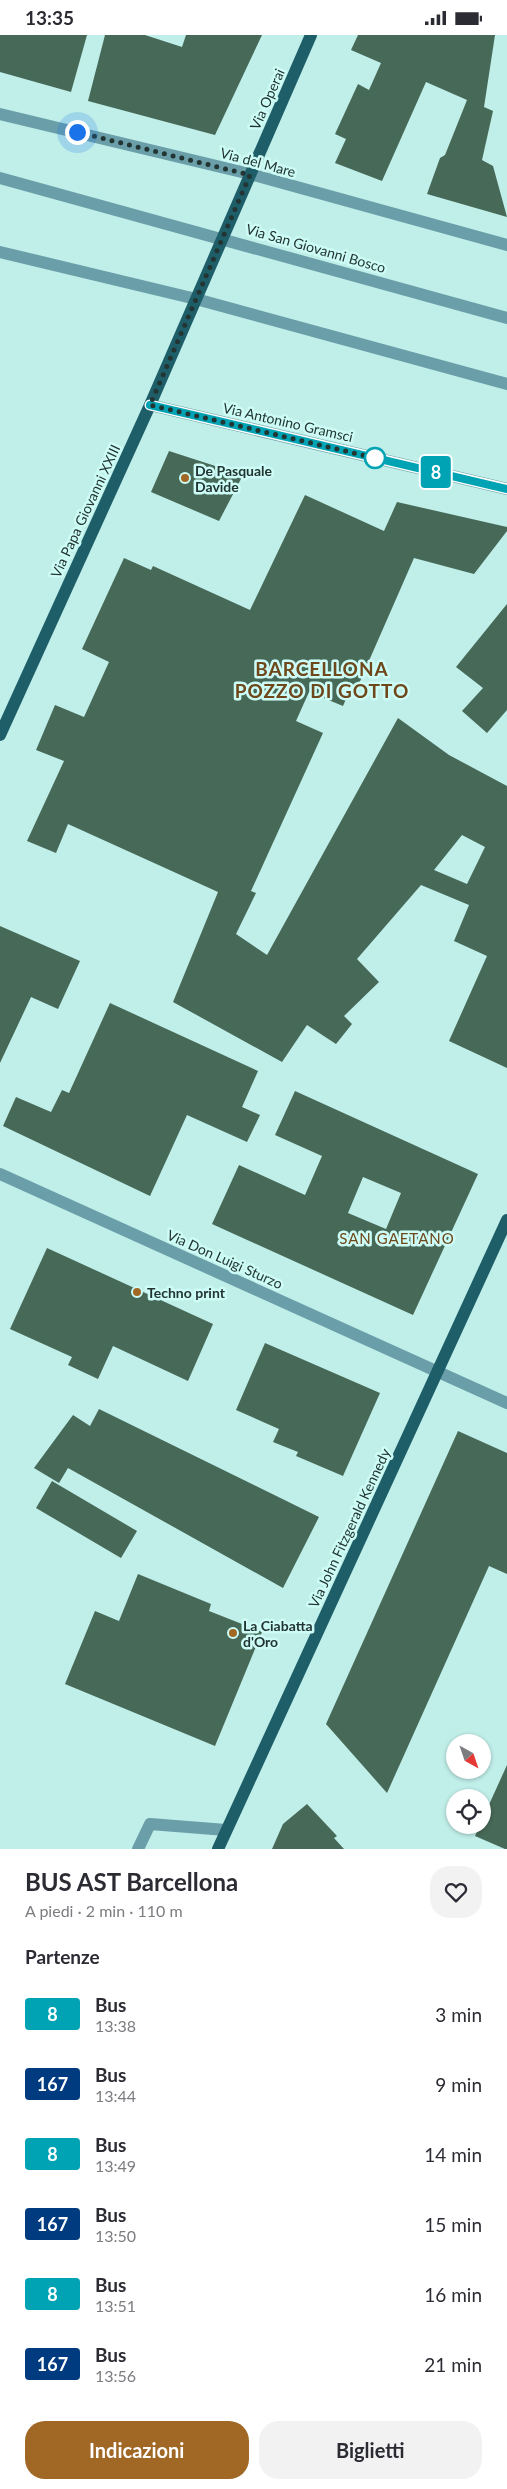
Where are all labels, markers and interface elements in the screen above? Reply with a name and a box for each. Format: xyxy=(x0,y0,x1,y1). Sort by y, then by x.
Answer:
text: 13:35 xyxy=(25,6,74,29)
street label: Via Operai xyxy=(246,66,288,132)
your location xyxy=(65,120,90,145)
street label: Via del Mare xyxy=(218,144,298,180)
street label: Via San Giovanni Bosco xyxy=(244,220,388,276)
street label: Via Antonino Gramsci xyxy=(221,399,355,445)
street label: Via Papa Giovanni XXIII xyxy=(47,442,123,580)
unlabelled marker xyxy=(364,447,386,469)
line badge: 8 xyxy=(420,456,452,488)
text: 8 xyxy=(431,461,441,483)
place label: De Pasquale Davide xyxy=(195,462,273,495)
marker: De Pasquale Davide xyxy=(179,472,191,484)
district label: BARCELLONA POZZO DI GOTTO xyxy=(235,657,409,702)
street label: Via Don Luigi Sturzo xyxy=(165,1226,286,1292)
district label: SAN GAETANO xyxy=(339,1229,455,1247)
place label: Techno print xyxy=(147,1284,226,1301)
marker: Techno print xyxy=(131,1286,143,1298)
street label: Via John Fitzgerald Kennedy xyxy=(305,1445,394,1610)
place label: La Ciabatta d'Oro xyxy=(243,1617,313,1650)
marker: La Ciabatta d'Oro xyxy=(227,1627,239,1639)
north arrow xyxy=(446,1734,491,1779)
map controls xyxy=(446,1734,491,1834)
button: locate xyxy=(446,1789,491,1834)
button: heart xyxy=(430,1866,482,1918)
text: BUS AST Barcellona xyxy=(25,1867,238,1896)
text: A piedi · 2 min · 110 m xyxy=(25,1901,183,1920)
text: Partenze xyxy=(25,1945,100,1968)
text: Bus xyxy=(95,1993,126,2016)
text: 8 xyxy=(47,2003,58,2025)
text: 3 min xyxy=(435,2003,482,2026)
text: 13:38 xyxy=(95,2016,136,2035)
text: Bus xyxy=(95,2063,126,2086)
text: 167 xyxy=(37,2073,68,2095)
text: 9 min xyxy=(435,2073,482,2096)
text: 13:44 xyxy=(95,2086,136,2105)
text: Bus xyxy=(95,2133,126,2156)
text: 8 xyxy=(47,2143,58,2165)
text: 14 min xyxy=(424,2143,482,2166)
text: 13:49 xyxy=(95,2156,136,2175)
text: Bus xyxy=(95,2203,126,2226)
text: 167 xyxy=(37,2213,68,2235)
text: 15 min xyxy=(424,2213,482,2236)
text: 13:50 xyxy=(95,2226,136,2245)
text: Bus xyxy=(95,2273,126,2296)
text: 8 xyxy=(47,2283,58,2305)
text: 16 min xyxy=(424,2283,482,2306)
text: 13:51 xyxy=(95,2296,136,2315)
text: Bus xyxy=(95,2343,126,2366)
text: 167 xyxy=(37,2353,68,2375)
text: 21 min xyxy=(424,2353,482,2376)
text: 13:56 xyxy=(95,2366,136,2385)
button: Indicazioni xyxy=(25,2421,249,2479)
button: Biglietti xyxy=(259,2421,482,2479)

